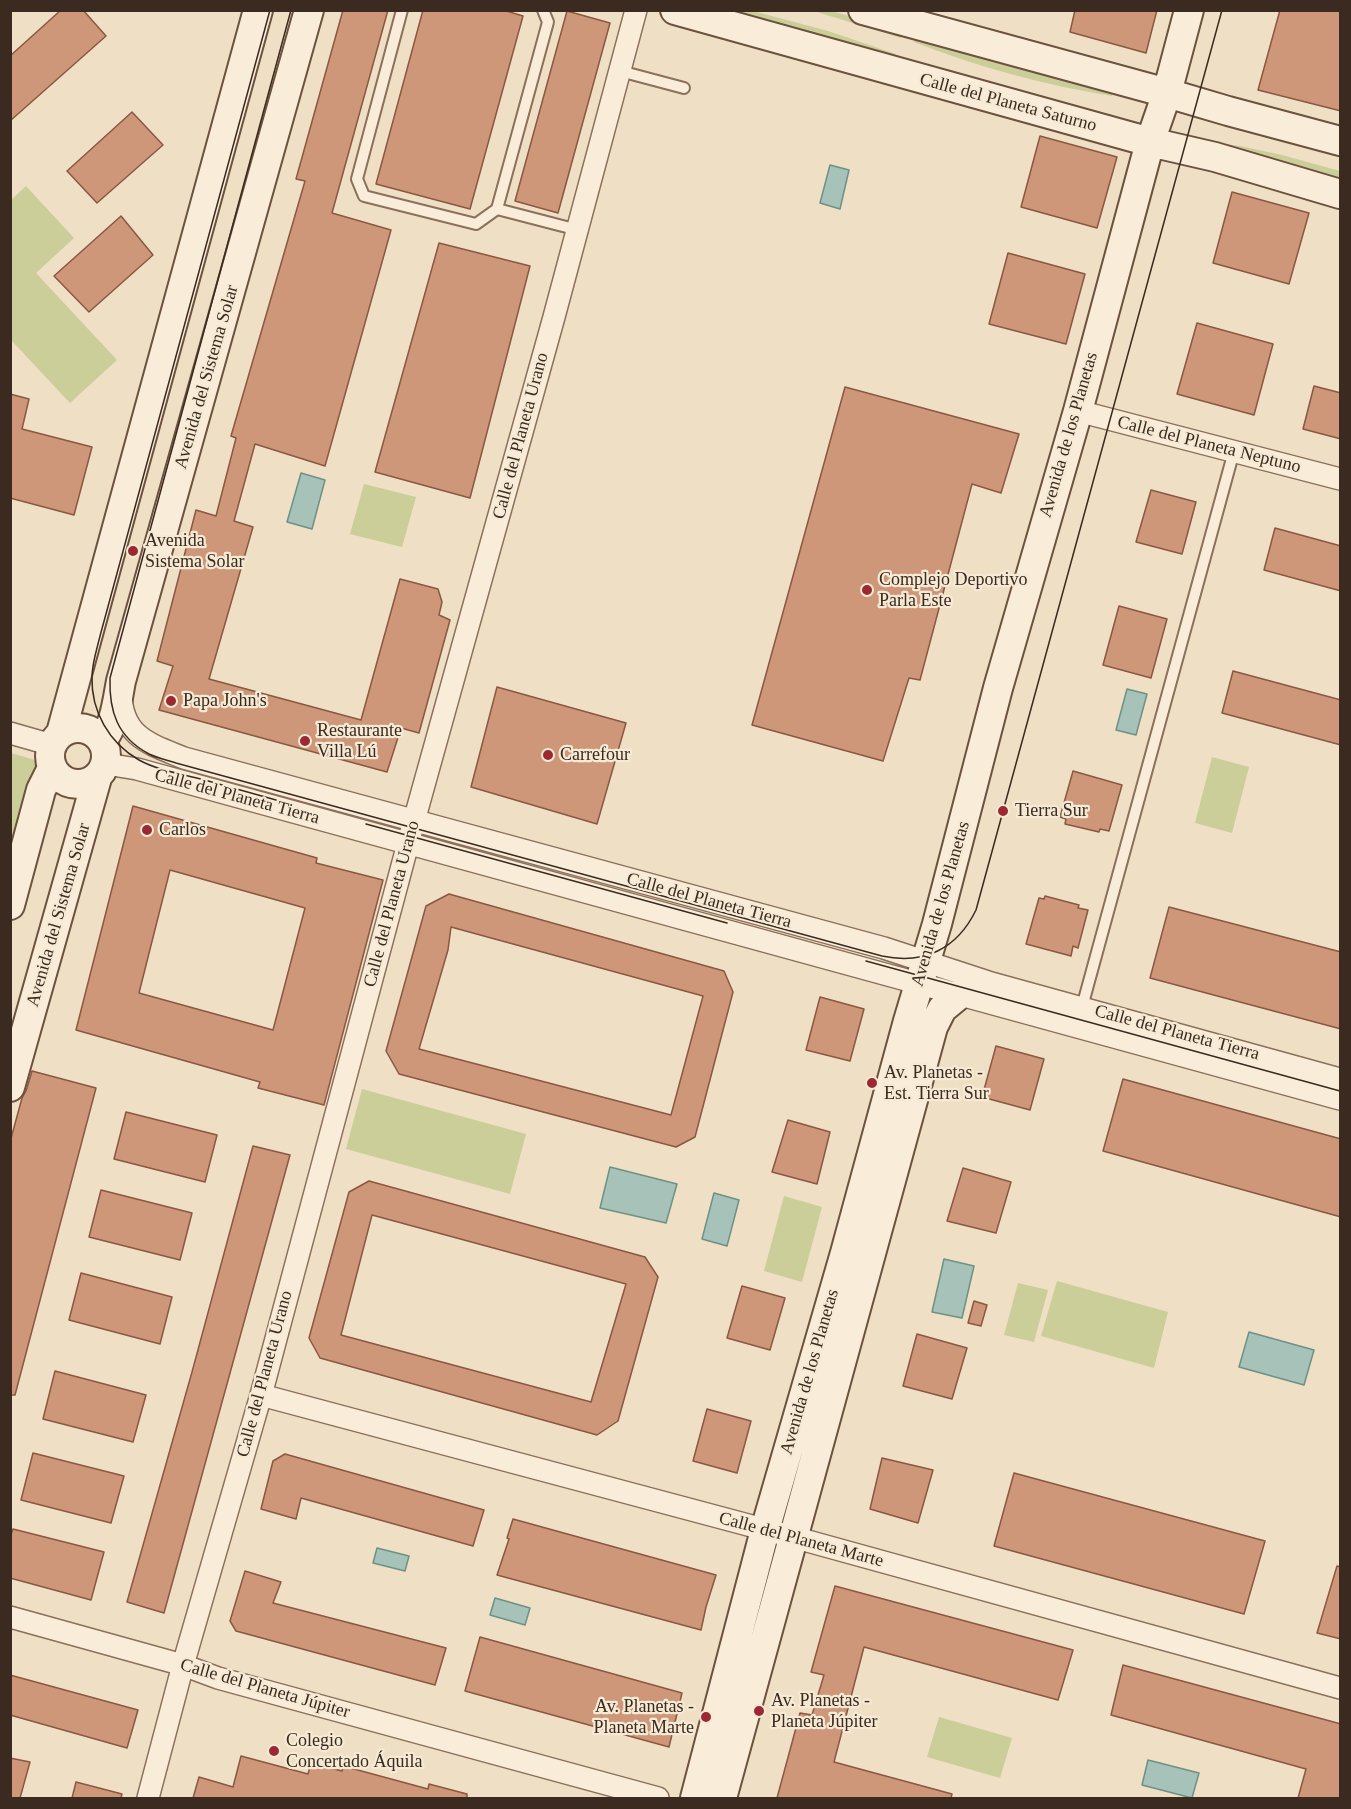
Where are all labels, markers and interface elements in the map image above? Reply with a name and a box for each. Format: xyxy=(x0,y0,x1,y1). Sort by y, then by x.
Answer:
street label: Calle del Planeta Saturno xyxy=(917,69,1099,137)
street label: Avenida del Sistema Solar xyxy=(170,283,244,471)
street label: Calle del Planeta Urano xyxy=(488,350,554,522)
street label: Avenida de los Planetas xyxy=(1035,350,1103,520)
street label: Calle del Planeta Neptuno xyxy=(1115,412,1303,478)
place label: Avenida Sistema Solar xyxy=(145,530,244,572)
marker: Avenida Sistema Solar xyxy=(126,544,140,558)
place label: Complejo Deportivo Parla Este xyxy=(879,569,1027,612)
marker: Complejo Deportivo Parla Este xyxy=(860,583,874,597)
place label: Papa John's xyxy=(183,690,267,712)
marker: Papa John's xyxy=(164,694,178,708)
place label: Restaurante Villa Lú xyxy=(317,720,402,762)
marker: Restaurante Villa Lú xyxy=(298,734,312,748)
place label: Carrefour xyxy=(560,744,630,766)
marker: Carrefour xyxy=(541,748,555,762)
street label: Calle del Planeta Tierra xyxy=(152,765,322,829)
place label: Tierra Sur xyxy=(1015,800,1088,822)
marker: Tierra Sur xyxy=(996,804,1010,818)
street label: Calle del Planeta Urano xyxy=(359,818,425,990)
place label: Carlos xyxy=(159,819,206,841)
street label: Avenida de los Planetas xyxy=(907,819,975,989)
street label: Avenida del Sistema Solar xyxy=(22,821,96,1009)
marker: Carlos xyxy=(140,823,154,837)
street label: Calle del Planeta Tierra xyxy=(624,869,794,933)
street label: Calle del Planeta Tierra xyxy=(1092,1001,1262,1065)
place label: Av. Planetas - Est. Tierra Sur xyxy=(884,1062,989,1104)
marker: Av. Planetas - Est. Tierra Sur xyxy=(865,1076,879,1090)
street label: Avenida de los Planetas xyxy=(776,1287,844,1457)
street label: Calle del Planeta Urano xyxy=(232,1288,298,1460)
street label: Calle del Planeta Marte xyxy=(716,1508,886,1572)
street label: Calle del Planeta Júpiter xyxy=(178,1654,352,1724)
place label: Av. Planetas - Planeta Júpiter xyxy=(771,1690,877,1732)
place label: Av. Planetas - Planeta Marte xyxy=(594,1696,694,1738)
marker: Av. Planetas - Planeta Júpiter xyxy=(752,1704,766,1718)
marker: Av. Planetas - Planeta Marte xyxy=(699,1710,713,1724)
place label: Colegio Concertado Áquila xyxy=(286,1730,422,1772)
marker: Colegio Concertado Áquila xyxy=(267,1744,281,1758)

